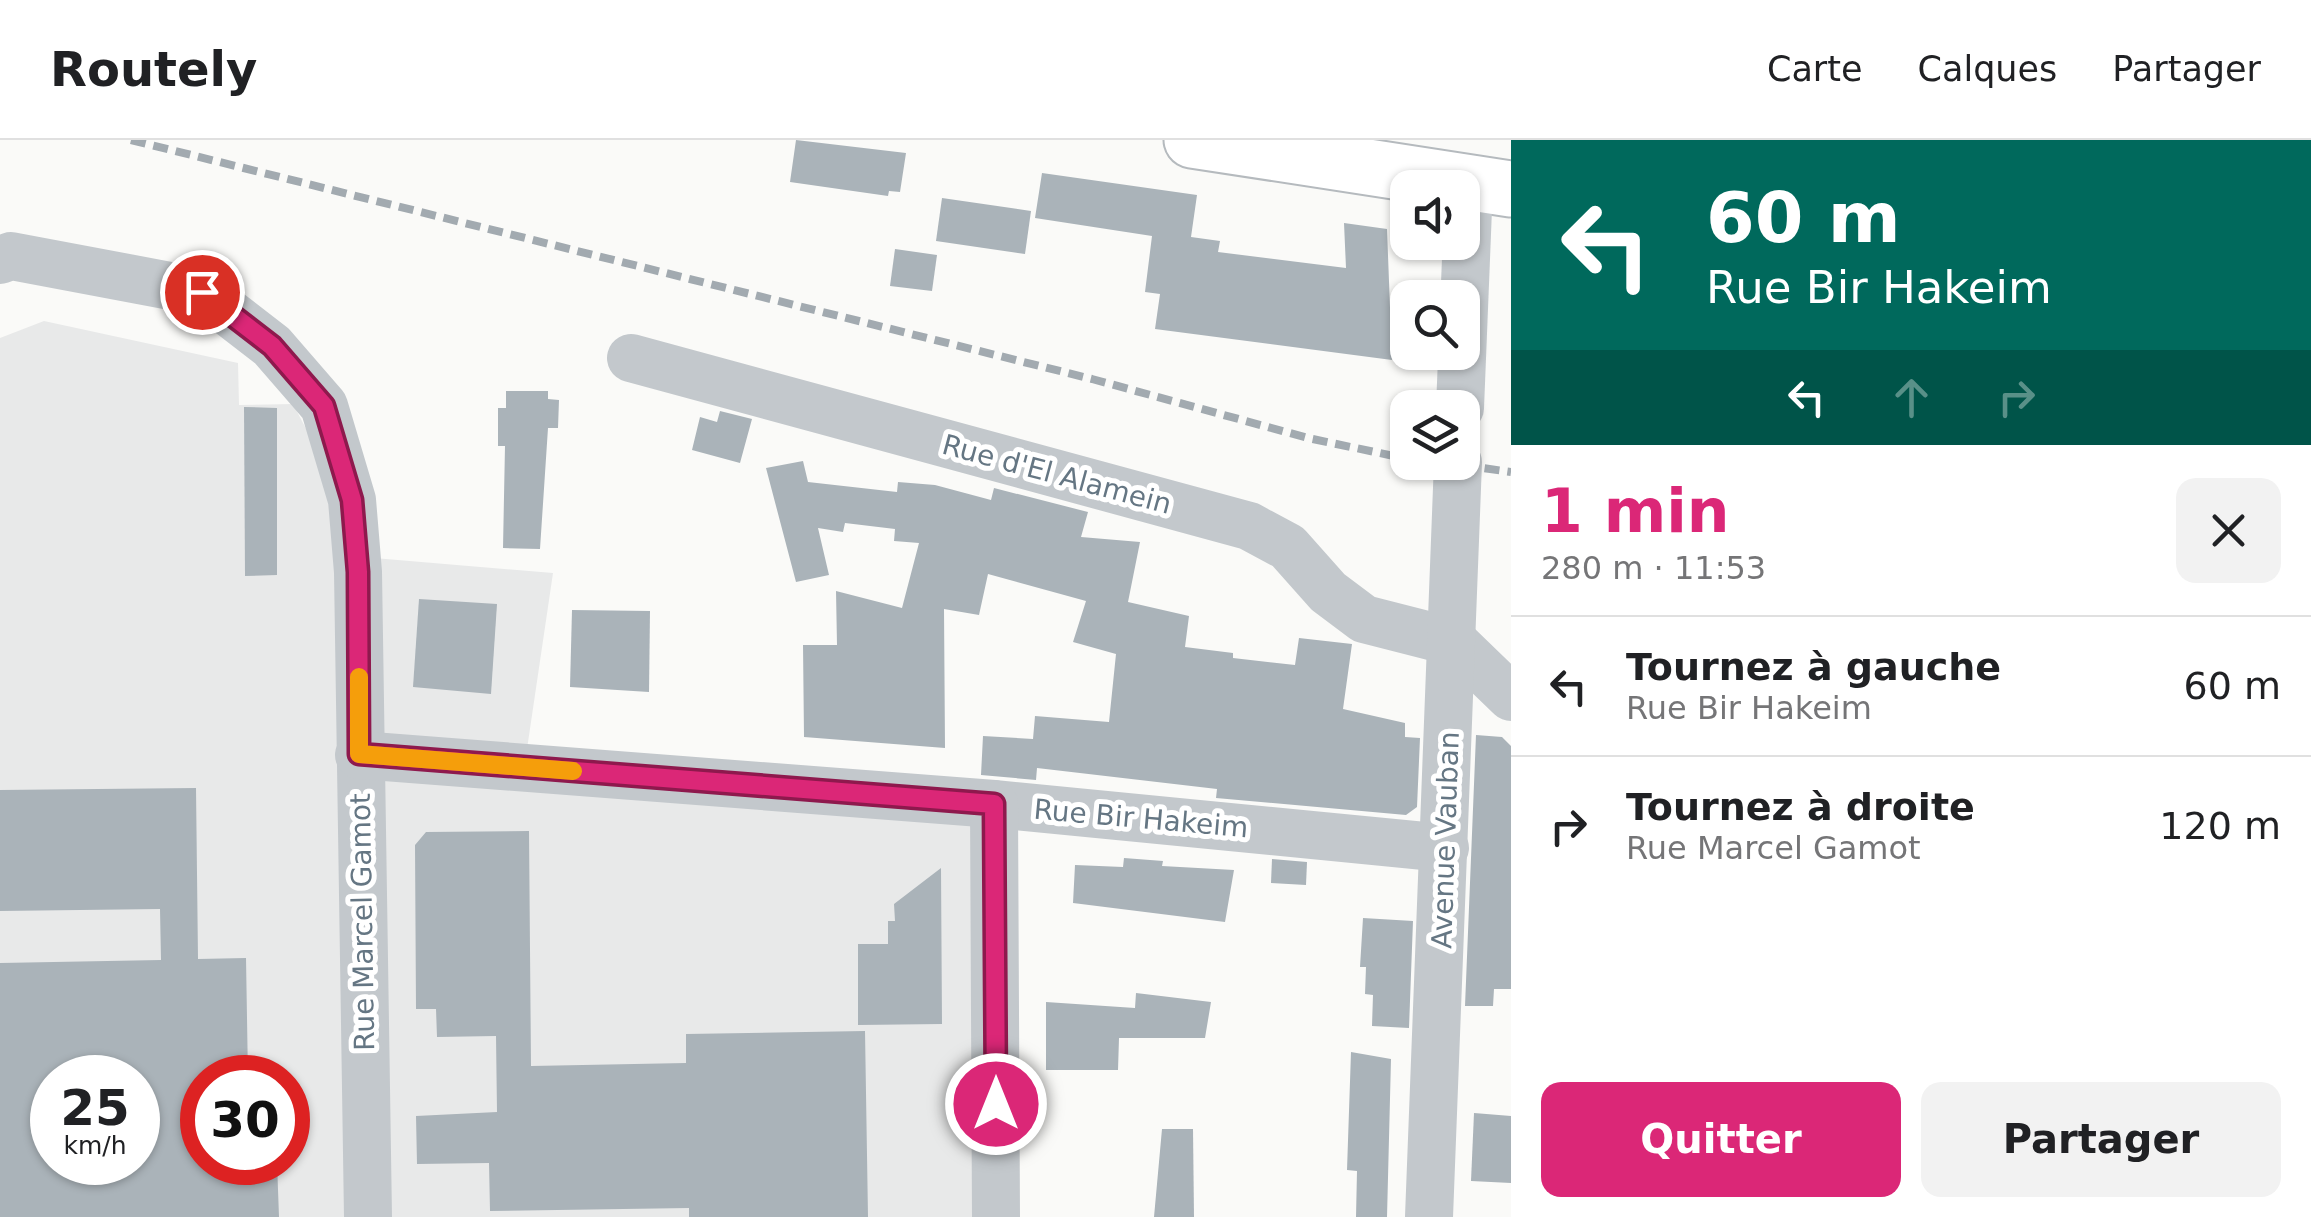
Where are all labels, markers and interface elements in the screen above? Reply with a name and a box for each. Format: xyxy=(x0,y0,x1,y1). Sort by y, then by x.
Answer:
text: Routely xyxy=(50,41,257,97)
text: Carte xyxy=(1767,49,1863,89)
text: Calques xyxy=(1918,49,2057,89)
text: Partager xyxy=(2112,49,2261,89)
map controls xyxy=(1390,170,1480,480)
button: sound xyxy=(1390,170,1480,260)
text: 60 m xyxy=(1706,177,1901,259)
icon: left xyxy=(1541,180,1671,310)
pin xyxy=(160,250,245,335)
text: Rue Bir Hakeim xyxy=(1706,261,2052,314)
icon: arrive xyxy=(175,265,230,320)
button: search xyxy=(1390,280,1480,370)
icon: left xyxy=(1779,370,1834,425)
icon: ahead xyxy=(1884,370,1939,425)
icon: right xyxy=(1989,370,2044,425)
button: layers xyxy=(1390,390,1480,480)
street label: Rue d'El Alamein xyxy=(939,428,1175,521)
text: 1 min xyxy=(1541,476,1729,546)
button: close xyxy=(2176,478,2281,583)
text: 280 m · 11:53 xyxy=(1541,549,1766,587)
text: Tournez à gauche xyxy=(1626,645,2001,689)
icon: left xyxy=(1541,659,1596,714)
text: 60 m xyxy=(2184,664,2281,708)
text: Rue Bir Hakeim xyxy=(1626,689,1872,727)
street label: Avenue Vauban xyxy=(1425,731,1466,949)
text: Tournez à droite xyxy=(1626,785,1975,829)
street label: Rue Marcel Gamot xyxy=(344,793,381,1051)
street label: Rue Bir Hakeim xyxy=(1032,793,1250,844)
icon: right xyxy=(1541,799,1596,854)
text: 120 m xyxy=(2159,804,2281,848)
text: Rue Marcel Gamot xyxy=(1626,829,1921,867)
position arrow xyxy=(944,1052,1048,1156)
speed limit sign: 30 xyxy=(180,1055,310,1185)
text: 25 xyxy=(60,1079,130,1137)
button: Quitter xyxy=(1541,1082,1901,1197)
button: Partager xyxy=(1921,1082,2281,1197)
text: km/h xyxy=(63,1131,127,1160)

